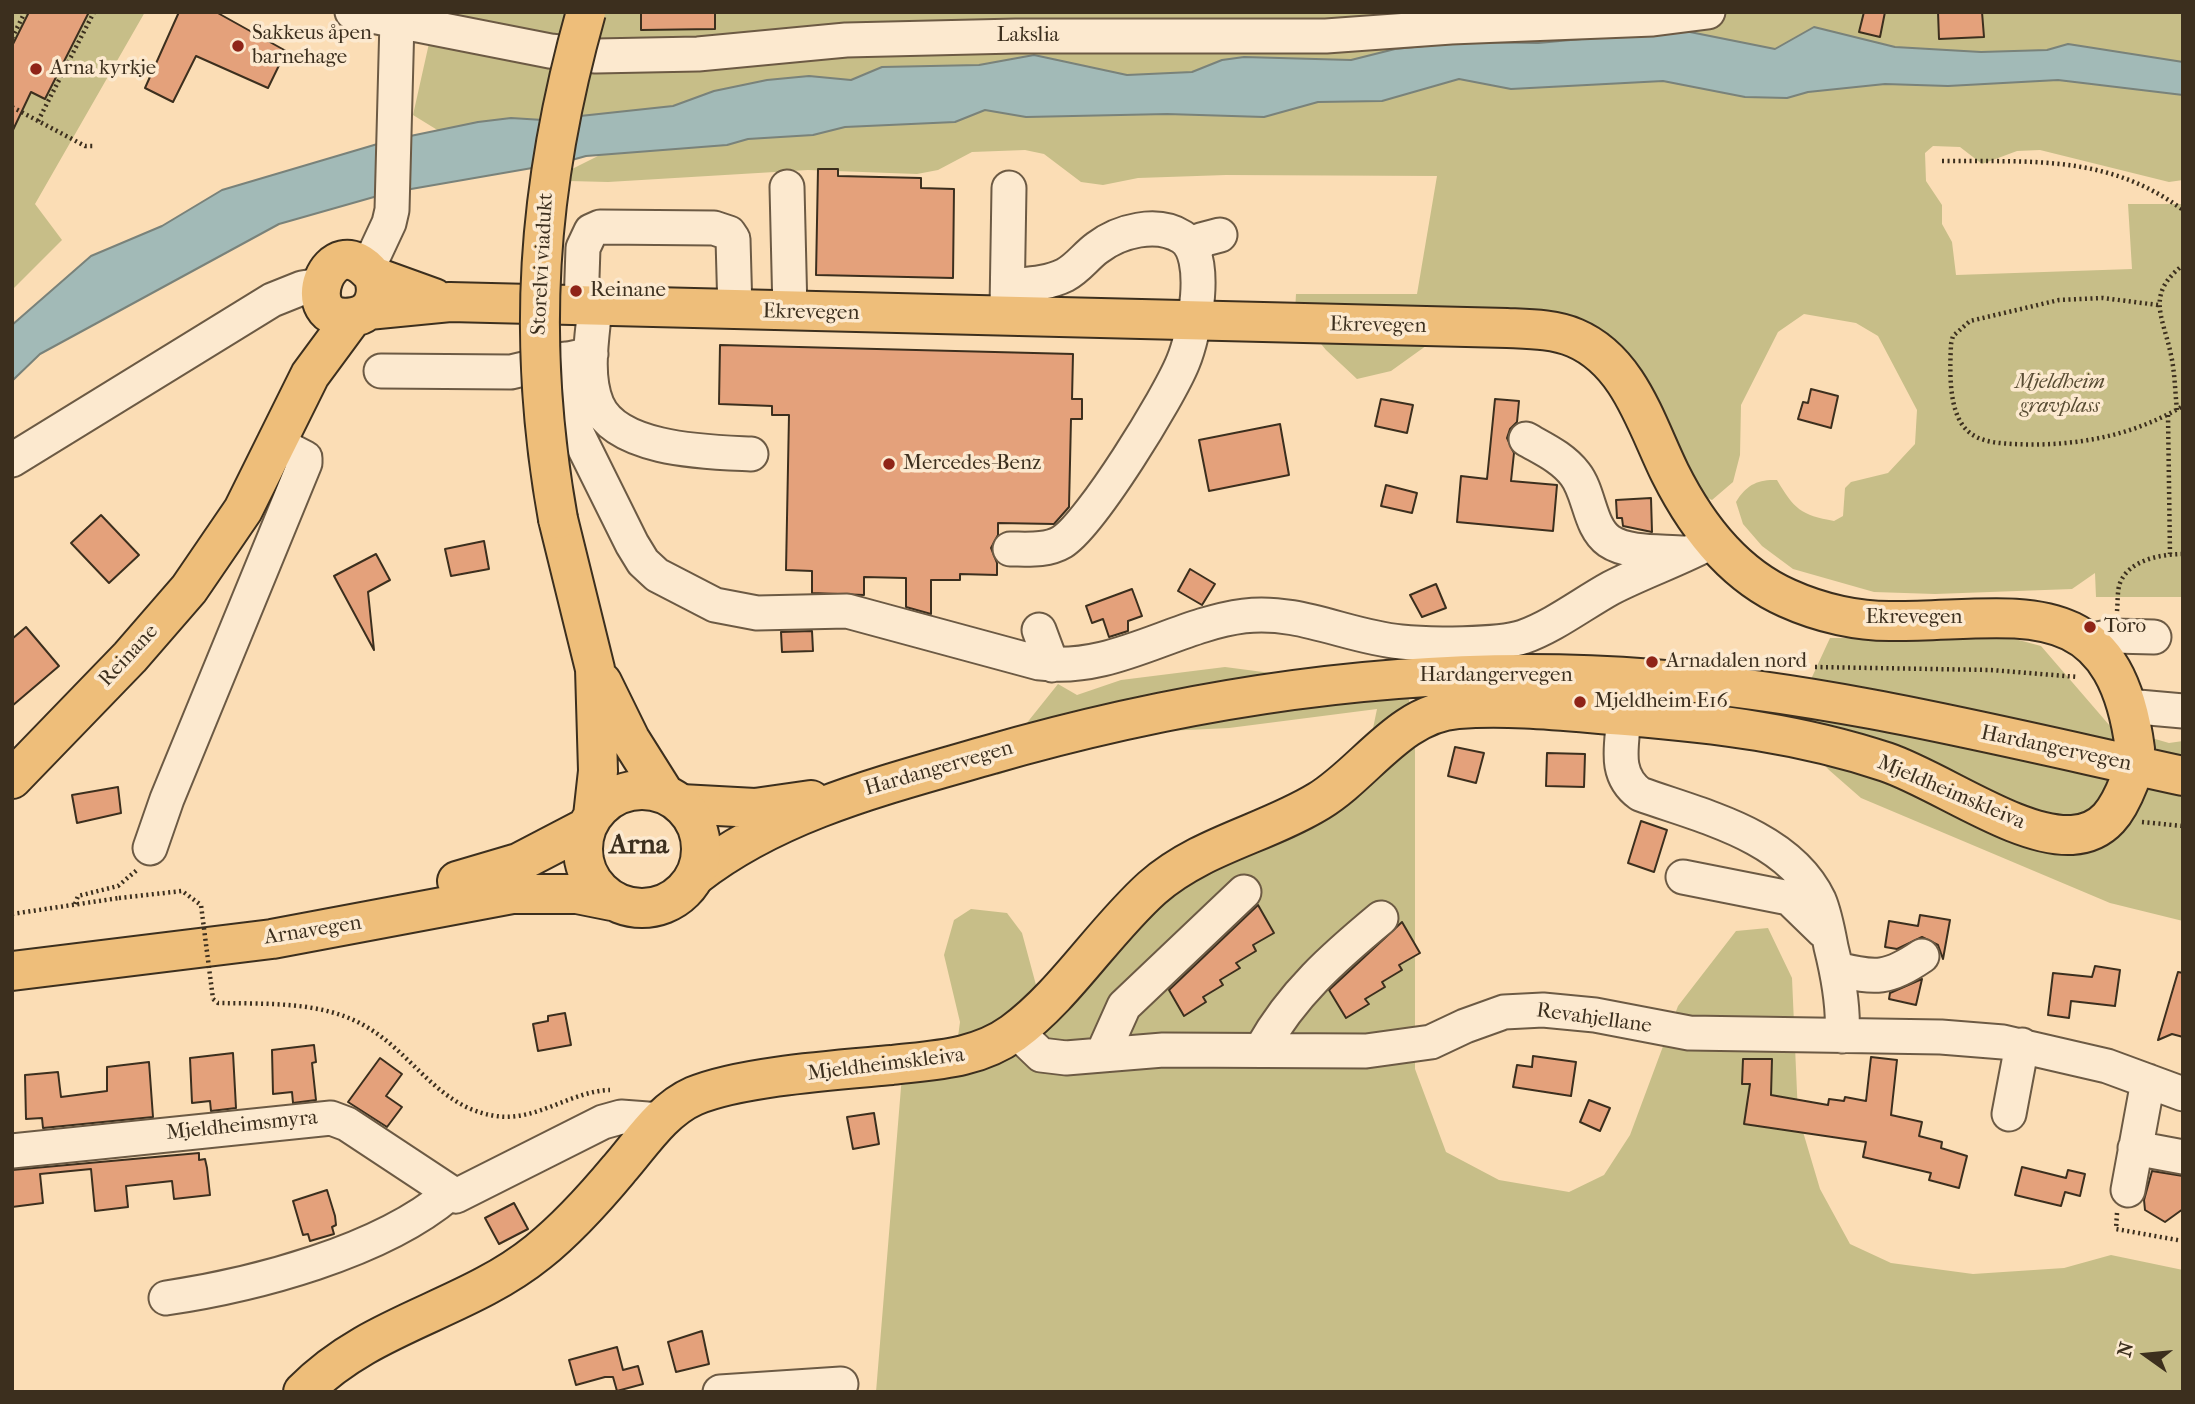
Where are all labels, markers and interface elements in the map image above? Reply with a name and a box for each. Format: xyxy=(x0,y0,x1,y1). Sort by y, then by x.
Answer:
place label: Sakkeus åpen barnehage xyxy=(252,21,372,71)
street label: Lakslia xyxy=(997,23,1059,49)
marker: Sakkeus åpen barnehage xyxy=(230,38,246,54)
place label: Arna kyrkje xyxy=(50,56,156,82)
marker: Arna kyrkje xyxy=(28,61,44,77)
street label: Storelvi viadukt xyxy=(527,192,559,336)
place label: Reinane xyxy=(590,278,666,304)
marker: Reinane xyxy=(568,283,584,299)
street label: Ekrevegen xyxy=(762,300,860,326)
street label: Ekrevegen xyxy=(1329,313,1427,339)
park label: Mjeldheim gravplass xyxy=(2015,370,2105,420)
place label: Mercedes-Benz xyxy=(903,451,1041,477)
marker: Mercedes-Benz xyxy=(881,456,897,472)
street label: Ekrevegen xyxy=(1865,605,1963,631)
place label: Toro xyxy=(2104,614,2146,640)
marker: Toro xyxy=(2082,619,2098,635)
street label: Reinane xyxy=(94,620,164,692)
place label: Arnadalen nord xyxy=(1666,649,1807,675)
marker: Arnadalen nord xyxy=(1644,654,1660,670)
street label: Hardangervegen xyxy=(1419,663,1573,689)
place label: Mjeldheim E16 xyxy=(1594,689,1728,715)
marker: Mjeldheim E16 xyxy=(1572,694,1588,710)
street label: Hardangervegen xyxy=(1978,721,2134,777)
street label: Hardangervegen xyxy=(862,736,1016,802)
street label: Mjeldheimskleiva xyxy=(1873,751,2029,835)
district label: Arna xyxy=(609,829,669,863)
street label: Arnavegen xyxy=(262,911,364,951)
street label: Revahjellane xyxy=(1535,998,1653,1040)
street label: Mjeldheimskleiva xyxy=(806,1043,966,1087)
street label: Mjeldheimsmyra xyxy=(165,1106,319,1146)
north arrow xyxy=(2111,1320,2181,1390)
text: N xyxy=(2113,1340,2138,1359)

